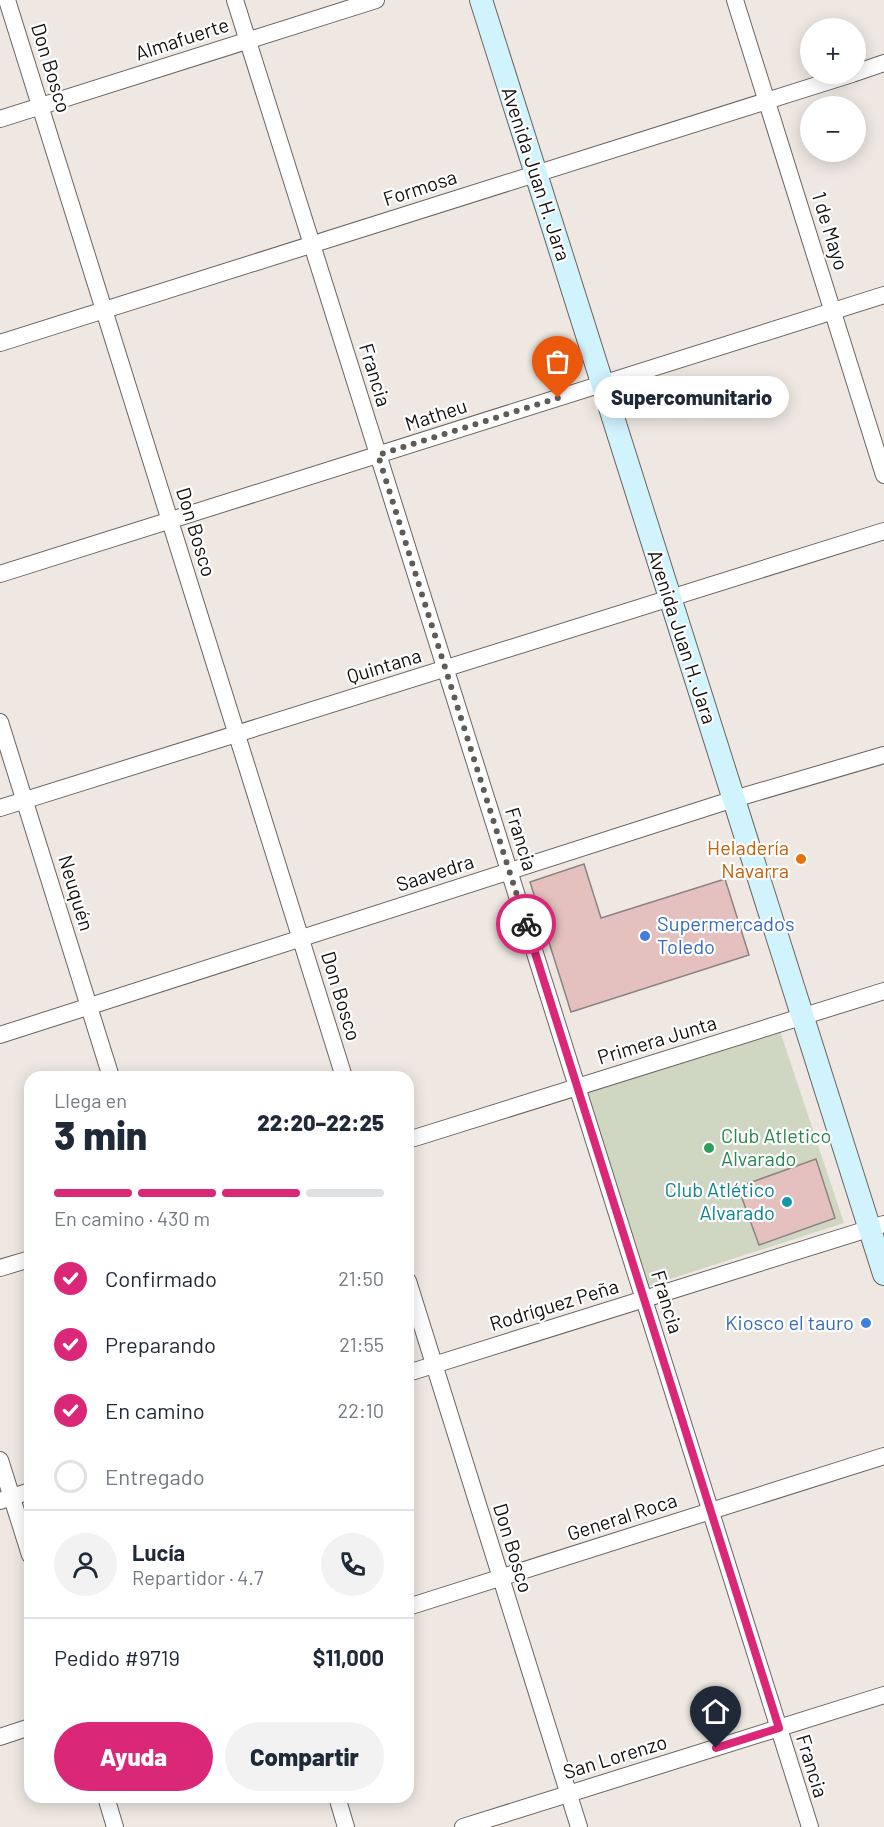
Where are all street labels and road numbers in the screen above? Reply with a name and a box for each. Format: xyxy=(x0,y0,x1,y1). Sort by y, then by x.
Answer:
street label: Almafuerte xyxy=(132,12,232,64)
street label: Don Bosco xyxy=(27,20,77,115)
street label: Avenida Juan H. Jara xyxy=(497,84,576,264)
street label: Formosa xyxy=(380,164,459,210)
street label: 1 de Mayo xyxy=(808,189,854,273)
street label: Francia xyxy=(355,340,397,409)
street label: Matheu xyxy=(402,393,470,435)
street label: Don Bosco xyxy=(172,484,222,579)
street label: Avenida Juan H. Jara xyxy=(643,547,722,727)
street label: Quintana xyxy=(344,642,424,688)
street label: Francia xyxy=(501,804,543,873)
street label: Saavedra xyxy=(393,848,477,896)
street label: Neuquén xyxy=(54,852,100,934)
street label: Don Bosco xyxy=(317,948,367,1043)
street label: Primera Junta xyxy=(594,1010,719,1069)
street label: Francia xyxy=(647,1267,689,1336)
street label: Rodríguez Peña xyxy=(486,1273,621,1335)
street label: General Roca xyxy=(564,1487,680,1545)
street label: Don Bosco xyxy=(489,1500,539,1595)
street label: San Lorenzo xyxy=(560,1729,670,1783)
street label: Francia xyxy=(792,1731,834,1800)

